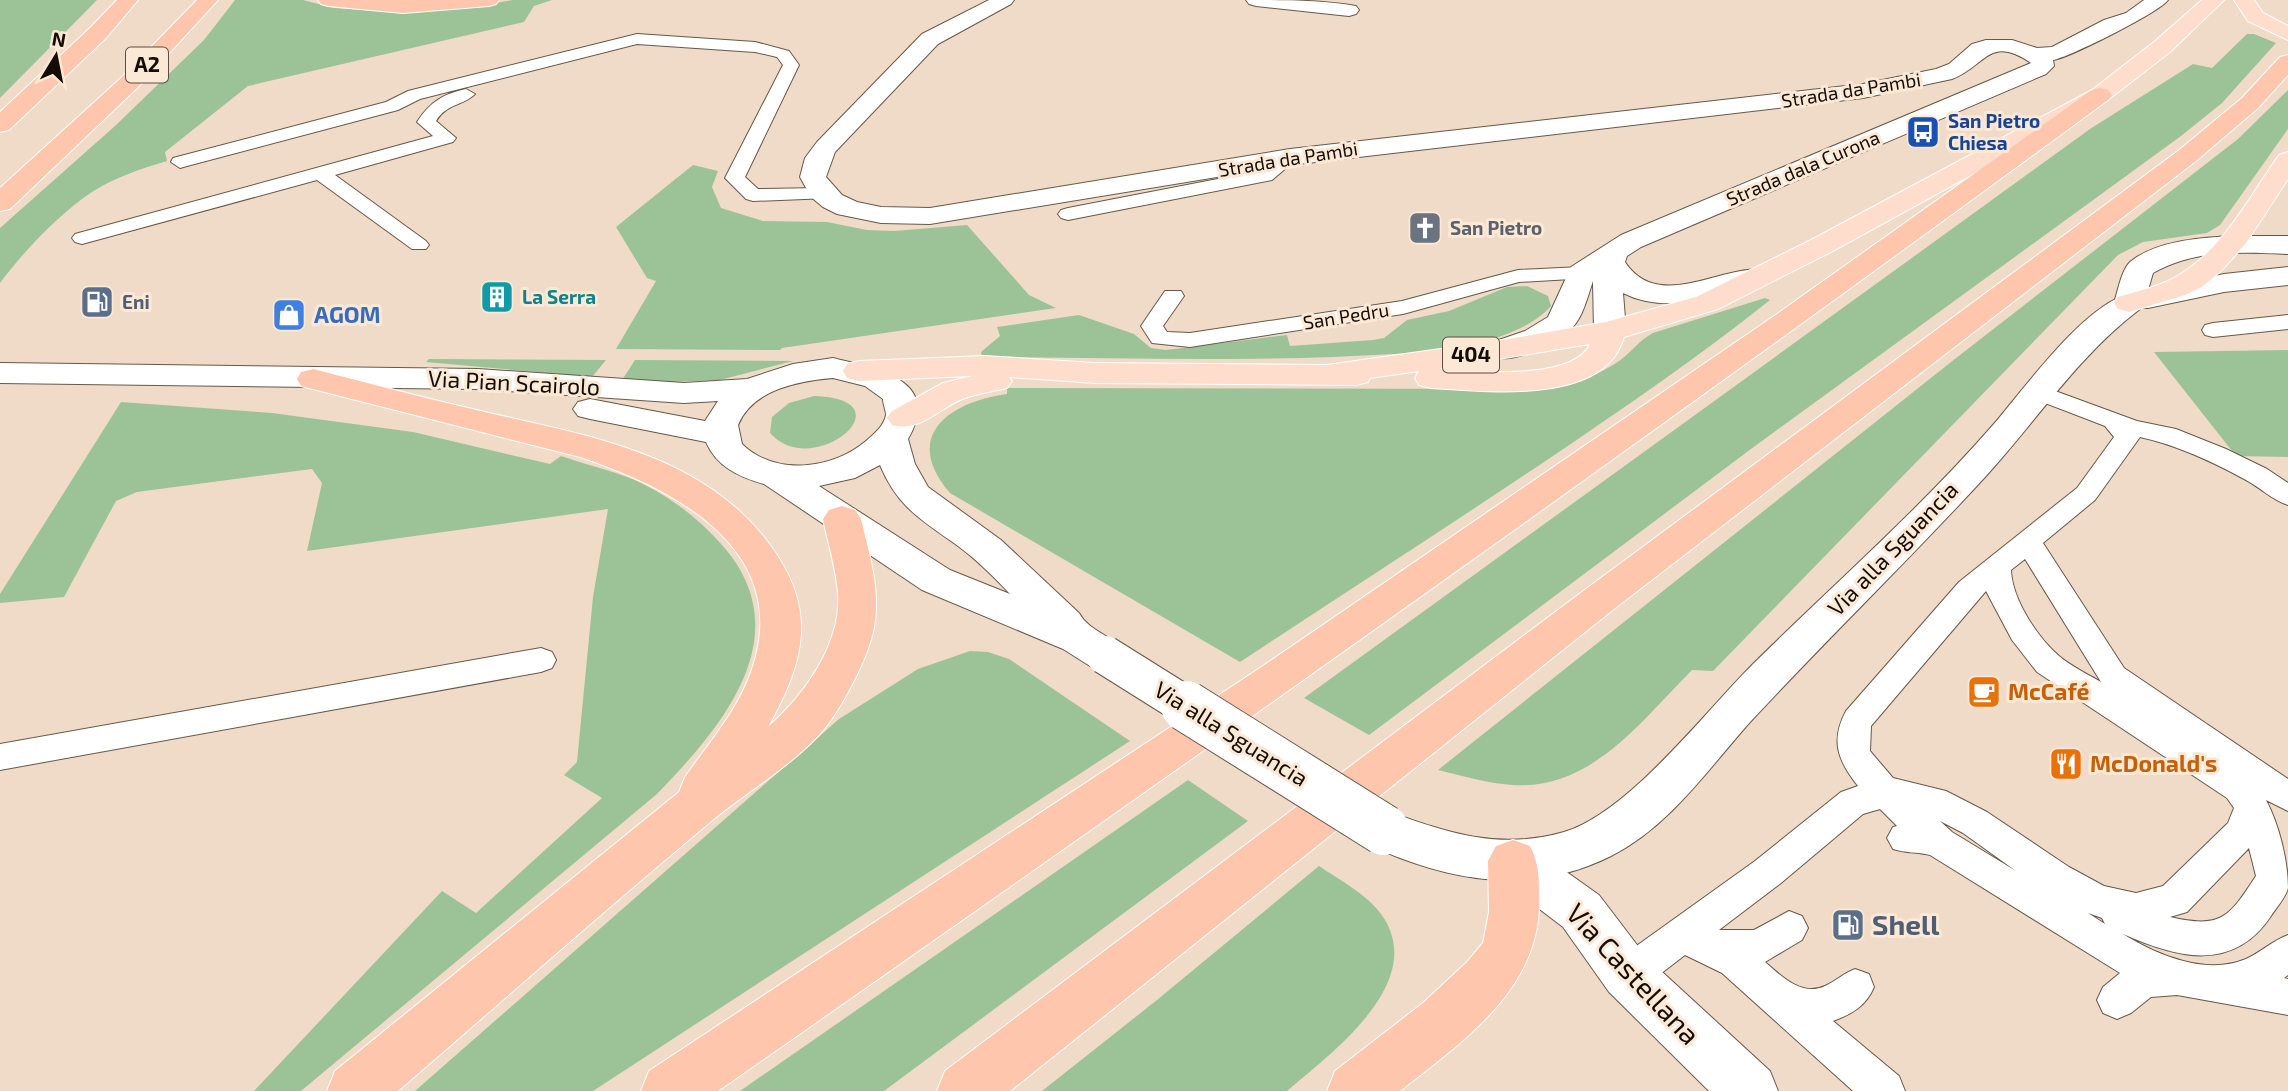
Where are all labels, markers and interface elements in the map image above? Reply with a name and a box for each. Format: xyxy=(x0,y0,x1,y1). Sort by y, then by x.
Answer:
north arrow xyxy=(21,21,91,91)
text: N xyxy=(50,26,68,51)
road number: A2 xyxy=(126,48,168,82)
street label: Strada da Pambi xyxy=(1780,67,1922,112)
place label: San Pietro Chiesa xyxy=(1948,109,2040,154)
bus stop icon: San Pietro Chiesa xyxy=(1904,113,1942,151)
street label: Strada dala Curona xyxy=(1723,125,1883,210)
street label: Strada da Pambi xyxy=(1217,136,1359,181)
church icon: San Pietro xyxy=(1406,209,1444,247)
place label: San Pietro xyxy=(1450,216,1542,239)
building icon: La Serra xyxy=(478,278,516,316)
fuel station icon: Eni xyxy=(78,283,116,321)
place label: La Serra xyxy=(522,285,596,308)
place label: Eni xyxy=(122,290,150,313)
shop icon: AGOM xyxy=(270,296,308,334)
street label: San Pedru xyxy=(1301,297,1391,334)
place label: AGOM xyxy=(314,300,381,328)
road number: 404 xyxy=(1443,338,1499,372)
street label: Via Pian Scairolo xyxy=(427,364,601,400)
street label: Via alla Sguancia xyxy=(1821,475,1963,621)
cafe icon: McCafé xyxy=(1965,673,2003,711)
street label: Via alla Sguancia xyxy=(1150,675,1314,792)
place label: McCafé xyxy=(2008,677,2090,705)
restaurant icon: McDonald's xyxy=(2047,745,2085,783)
place label: McDonald's xyxy=(2090,749,2217,777)
street label: Via Castellana xyxy=(1560,896,1708,1051)
fuel station icon: Shell xyxy=(1829,906,1867,944)
place label: Shell xyxy=(1872,907,1940,941)

